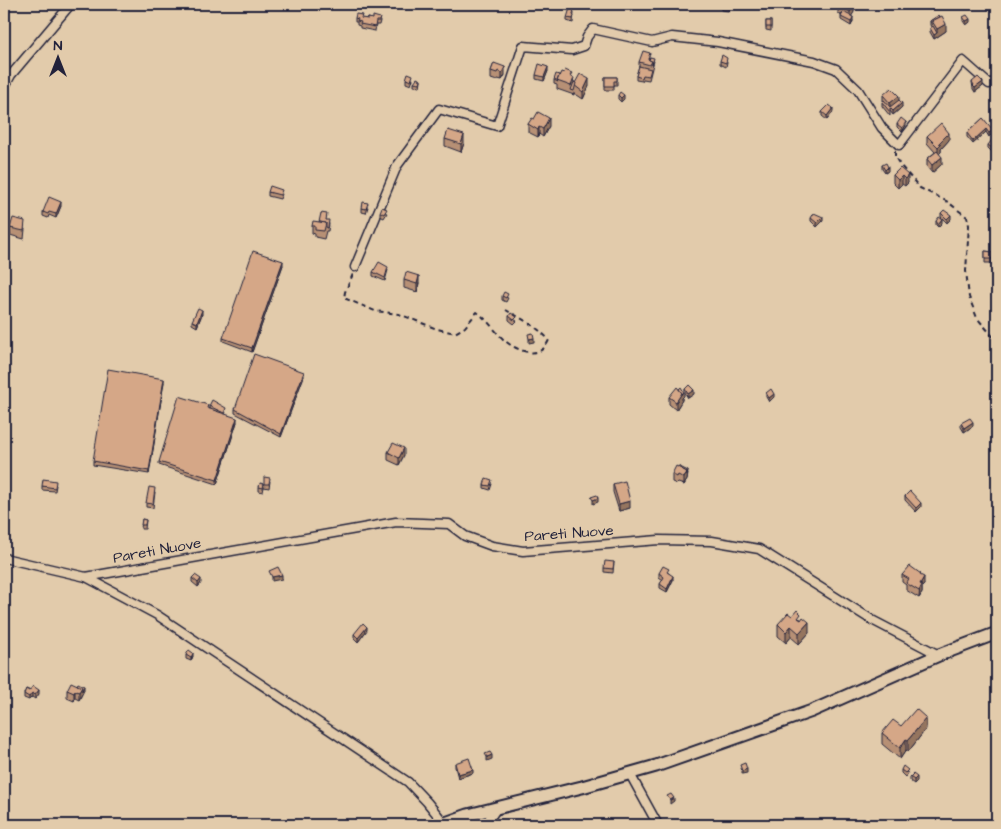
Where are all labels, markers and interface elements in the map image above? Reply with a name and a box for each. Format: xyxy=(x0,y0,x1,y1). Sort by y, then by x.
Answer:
north arrow xyxy=(32,32,82,82)
text: N xyxy=(54,36,63,56)
street label: Pareti Nuove xyxy=(524,520,614,547)
street label: Pareti Nuove xyxy=(111,532,203,569)

